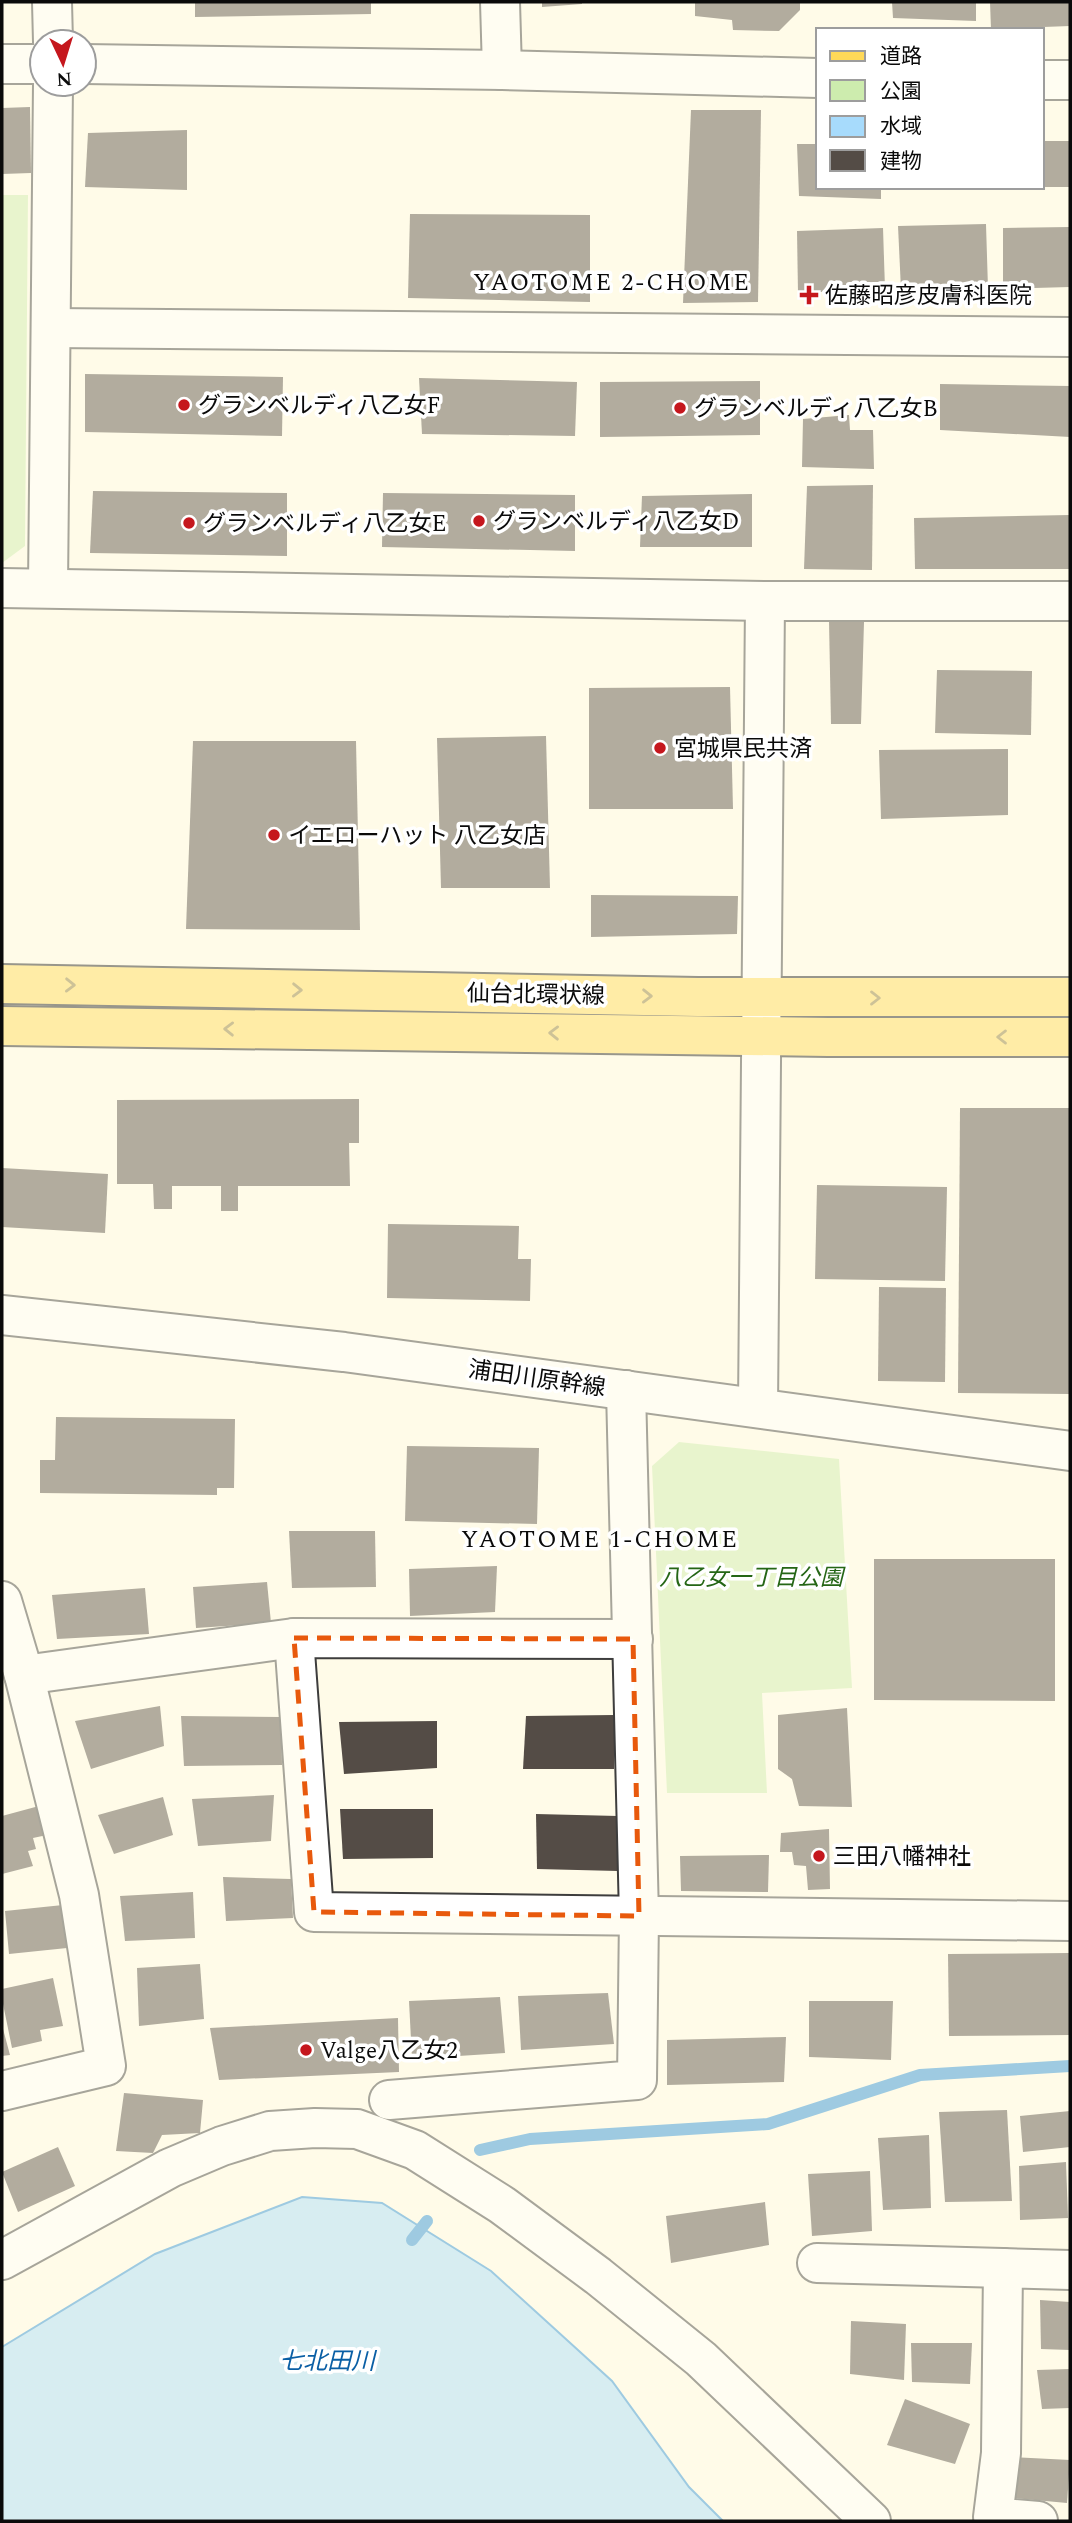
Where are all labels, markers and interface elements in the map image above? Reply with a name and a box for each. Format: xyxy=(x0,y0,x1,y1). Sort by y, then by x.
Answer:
north arrow xyxy=(28,28,98,98)
legend xyxy=(816,28,1044,189)
text: 道路 xyxy=(880,41,922,73)
text: N xyxy=(55,63,73,93)
text: 公園 xyxy=(880,76,922,108)
text: 水域 xyxy=(880,111,922,143)
text: 建物 xyxy=(880,146,922,178)
district label: YAOTOME 2-CHOME xyxy=(473,265,751,301)
place label: 佐藤昭彦皮膚科医院 xyxy=(825,279,1032,314)
marker: 佐藤昭彦皮膚科医院 xyxy=(799,285,819,305)
place label: グランベルディ八乙女F xyxy=(198,389,441,424)
place label: グランベルディ八乙女B xyxy=(694,392,938,427)
marker: グランベルディ八乙女F xyxy=(176,397,192,413)
marker: グランベルディ八乙女B xyxy=(672,400,688,416)
place label: グランベルディ八乙女D xyxy=(493,505,739,540)
place label: グランベルディ八乙女E xyxy=(203,507,446,542)
marker: グランベルディ八乙女D xyxy=(471,513,487,529)
marker: グランベルディ八乙女E xyxy=(181,515,197,531)
place label: 宮城県民共済 xyxy=(674,732,812,767)
marker: 宮城県民共済 xyxy=(652,740,668,756)
place label: イエローハット 八乙女店 xyxy=(288,819,546,854)
marker: イエローハット 八乙女店 xyxy=(266,827,282,843)
street label: 仙台北環状線 xyxy=(467,977,605,1014)
one-way arrow xyxy=(65,978,76,993)
one-way arrow xyxy=(292,982,303,997)
one-way arrow xyxy=(643,988,653,1004)
one-way arrow xyxy=(870,990,881,1005)
one-way arrow xyxy=(223,1022,234,1037)
one-way arrow xyxy=(548,1026,559,1041)
one-way arrow xyxy=(996,1029,1007,1045)
street label: 浦田川原幹線 xyxy=(466,1353,608,1406)
district label: YAOTOME 1-CHOME xyxy=(461,1522,739,1558)
park label: 八乙女一丁目公園 xyxy=(659,1561,846,1596)
place label: 三田八幡神社 xyxy=(833,1840,971,1875)
marker: 三田八幡神社 xyxy=(811,1848,827,1864)
place label: Valge八乙女2 xyxy=(320,2034,458,2069)
marker: Valge八乙女2 xyxy=(298,2042,314,2058)
water label: 七北田川 xyxy=(279,2344,378,2380)

